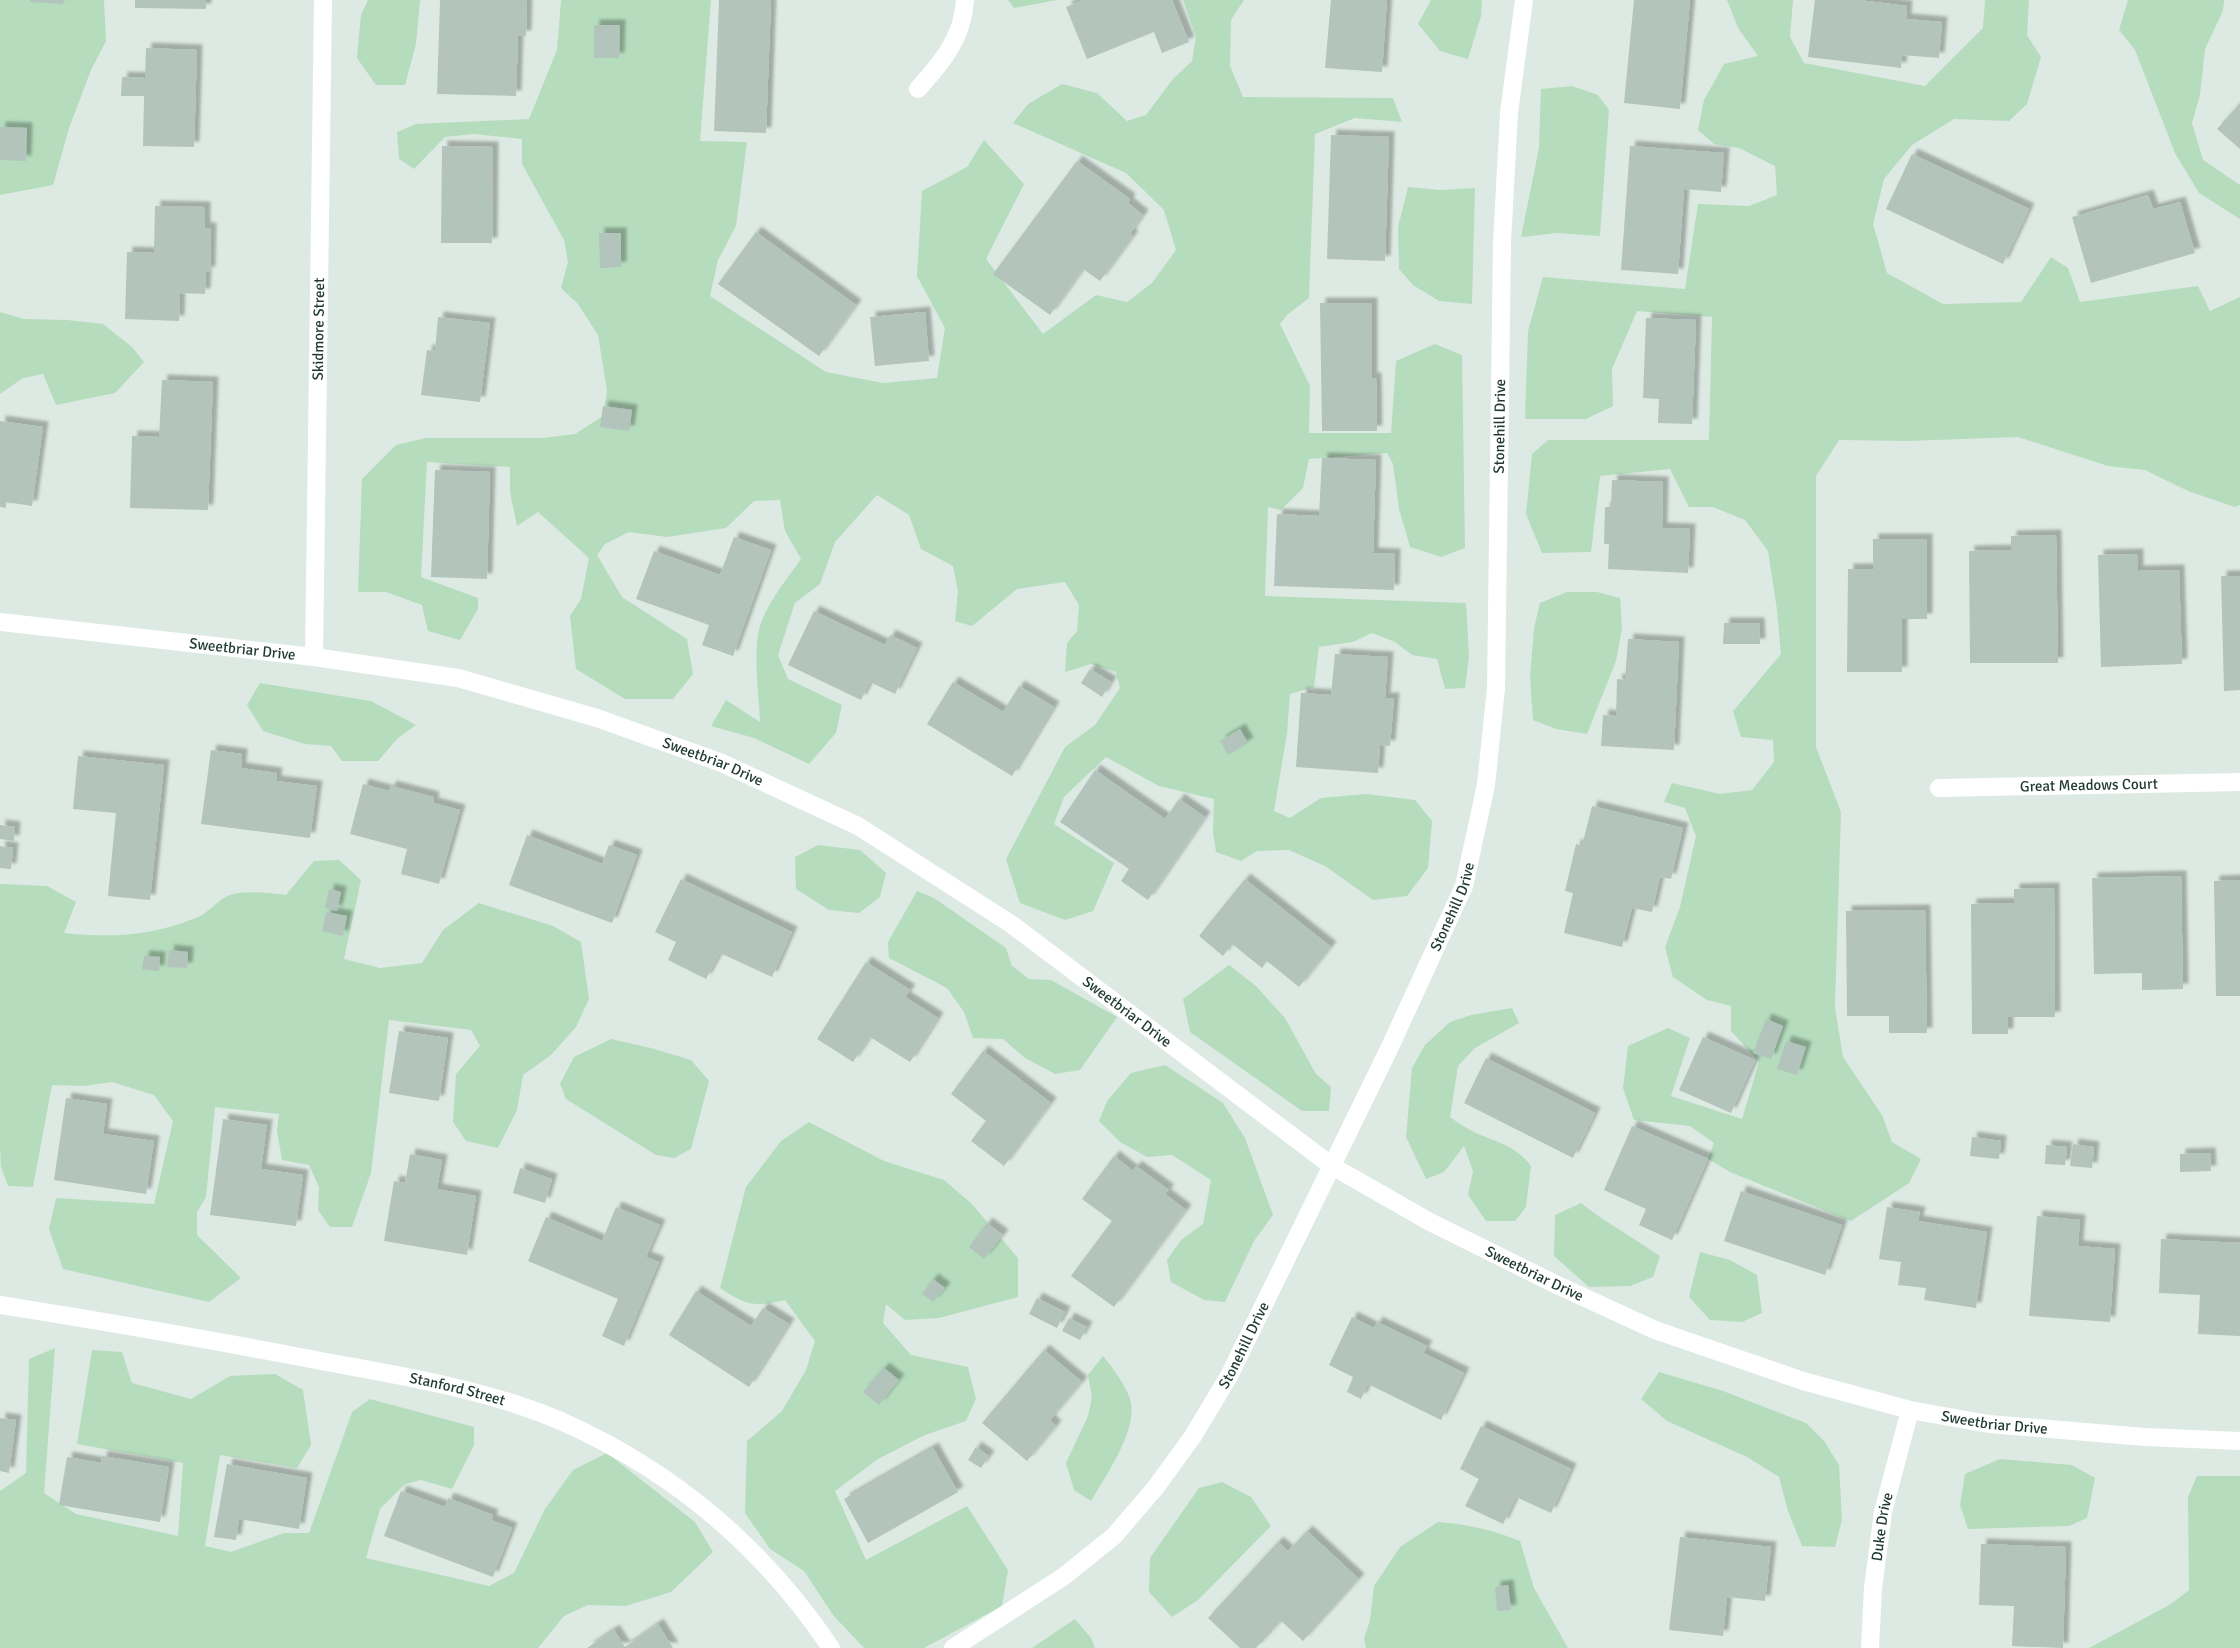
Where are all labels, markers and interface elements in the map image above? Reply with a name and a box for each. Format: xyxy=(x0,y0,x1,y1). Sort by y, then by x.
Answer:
street label: Skidmore Street xyxy=(309,278,328,381)
street label: Stonehill Drive xyxy=(1490,379,1509,474)
street label: Sweetbriar Drive xyxy=(188,634,297,664)
street label: Sweetbriar Drive xyxy=(660,733,766,790)
street label: Great Meadows Court xyxy=(2020,775,2158,795)
street label: Stonehill Drive xyxy=(1426,861,1478,954)
street label: Sweetbriar Drive xyxy=(1079,972,1175,1051)
street label: Sweetbriar Drive xyxy=(1483,1242,1586,1305)
street label: Stonehill Drive xyxy=(1214,1299,1273,1392)
street label: Stanford Street xyxy=(408,1369,507,1409)
street label: Sweetbriar Drive xyxy=(1940,1407,2048,1438)
street label: Duke Drive xyxy=(1868,1490,1897,1562)

